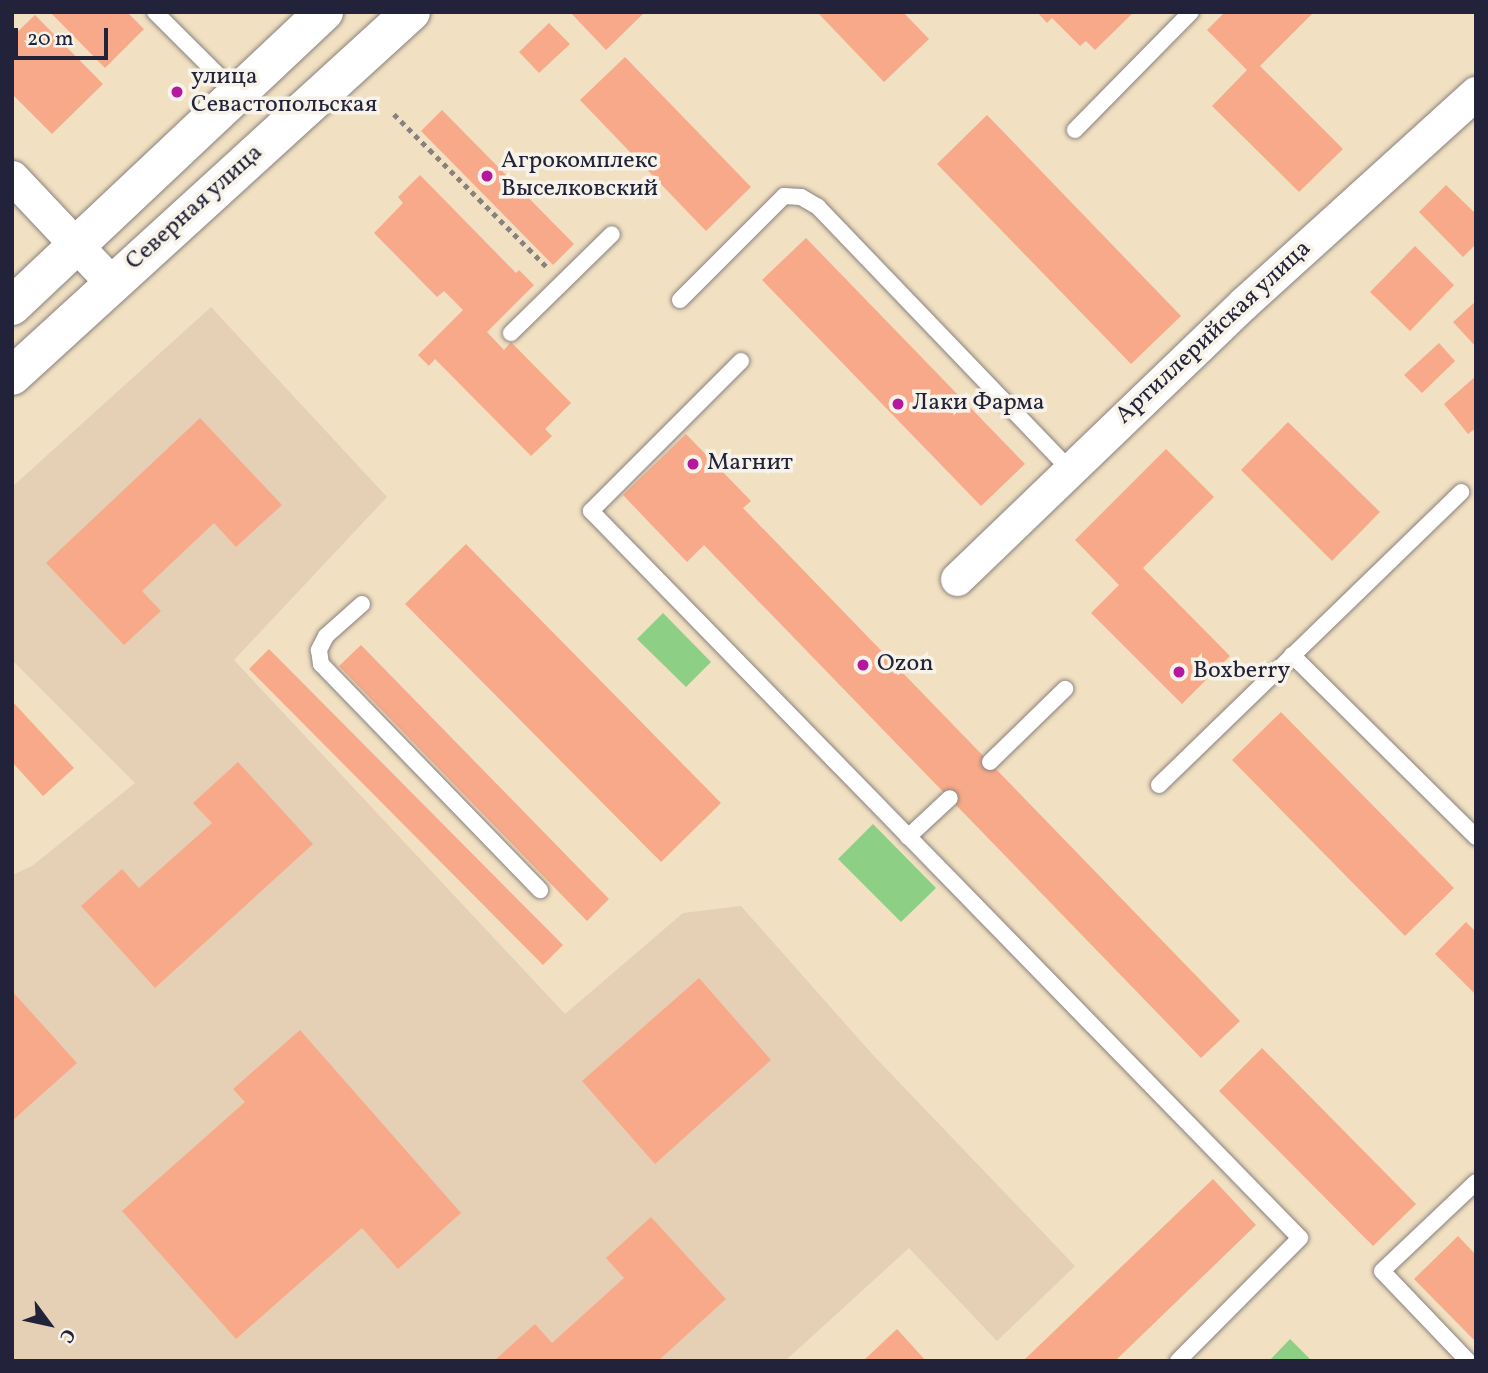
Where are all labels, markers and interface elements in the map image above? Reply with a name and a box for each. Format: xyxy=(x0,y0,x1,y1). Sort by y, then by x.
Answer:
scale bar xyxy=(18,14,112,58)
text: 20 m xyxy=(27,25,73,54)
place label: улица Севастопольская xyxy=(191,64,377,120)
marker: улица Севастопольская xyxy=(169,84,185,100)
street label: Северная улица xyxy=(120,139,270,277)
place label: Агрокомплекс Выселковский xyxy=(501,148,658,204)
marker: Агрокомплекс Выселковский xyxy=(479,168,495,184)
street label: Артиллерийская улица xyxy=(1110,235,1318,431)
place label: Лаки Фарма xyxy=(912,390,1045,418)
marker: Лаки Фарма xyxy=(890,396,906,412)
place label: Магнит xyxy=(707,450,793,478)
marker: Магнит xyxy=(685,456,701,472)
place label: Ozon xyxy=(877,651,934,679)
marker: Ozon xyxy=(855,657,871,673)
place label: Boxberry xyxy=(1193,658,1290,686)
marker: Boxberry xyxy=(1171,664,1187,680)
north arrow xyxy=(14,1289,84,1359)
text: С xyxy=(52,1323,81,1348)

